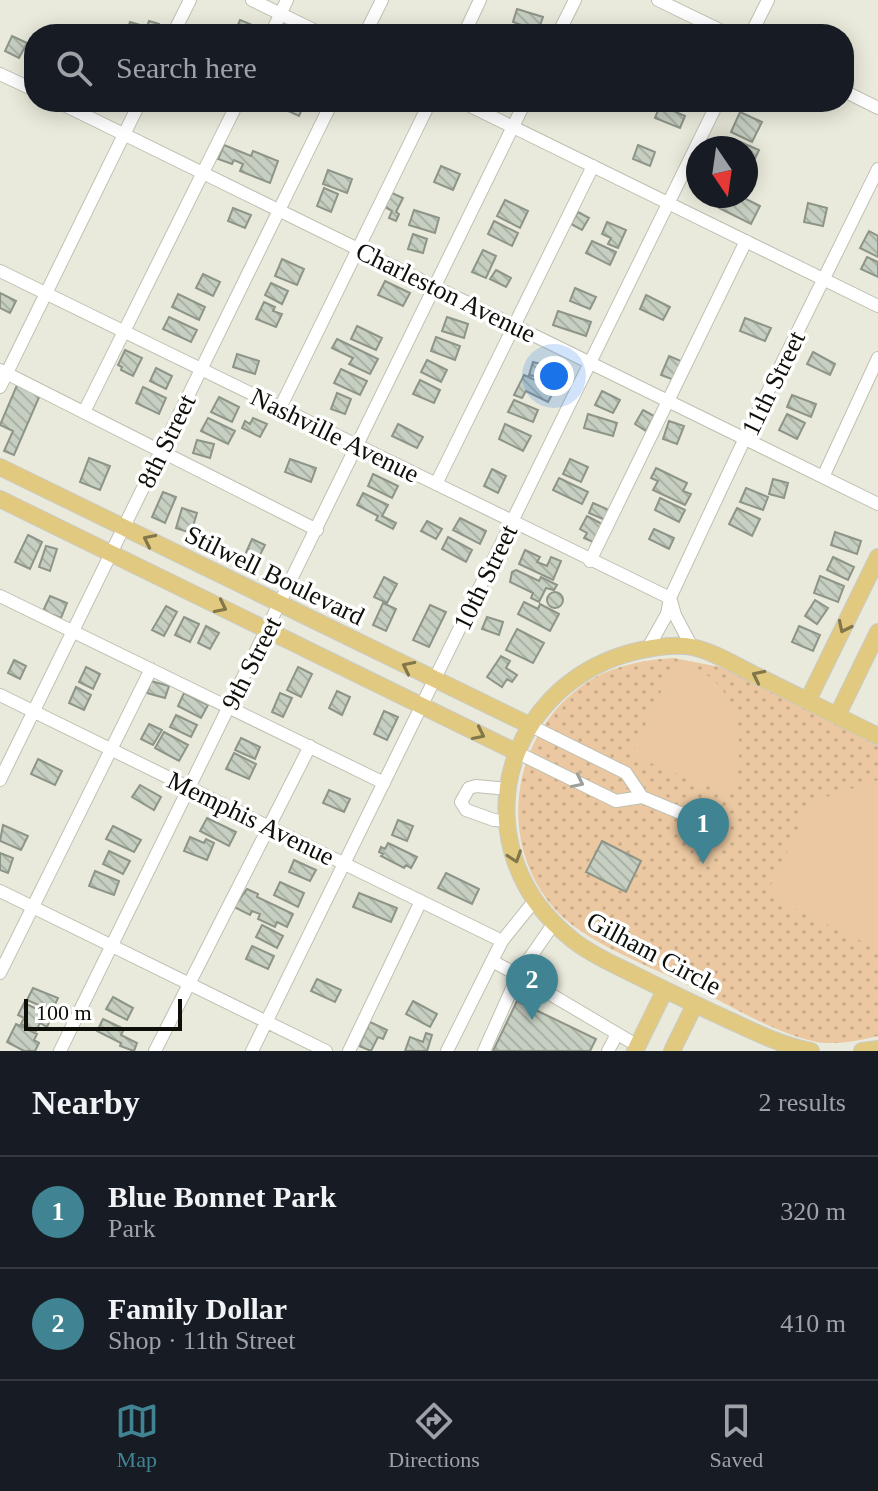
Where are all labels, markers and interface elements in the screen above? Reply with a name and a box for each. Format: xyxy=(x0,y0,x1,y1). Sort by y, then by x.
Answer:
search box xyxy=(24,24,854,112)
icon: search xyxy=(52,46,96,90)
text: Search here xyxy=(116,51,257,84)
north arrow xyxy=(686,136,758,208)
street label: Charleston Avenue xyxy=(351,236,541,349)
street label: 11th Street xyxy=(736,326,811,440)
your location xyxy=(534,356,574,396)
street label: Nashville Avenue xyxy=(246,382,424,489)
street label: 8th Street xyxy=(131,389,202,493)
street label: 10th Street xyxy=(448,519,524,635)
street label: Stilwell Boulevard xyxy=(180,520,369,631)
one-way arrow xyxy=(143,534,158,550)
one-way arrow xyxy=(213,597,227,613)
street label: 9th Street xyxy=(216,611,287,715)
one-way arrow xyxy=(838,619,853,634)
one-way arrow xyxy=(401,661,416,677)
one-way arrow xyxy=(752,670,767,686)
one-way arrow xyxy=(471,724,486,740)
street label: Memphis Avenue xyxy=(163,765,339,871)
one-way arrow xyxy=(570,772,584,788)
pin: 1 xyxy=(677,798,729,864)
one-way arrow xyxy=(506,850,522,864)
street label: Gilham Circle xyxy=(582,906,726,1001)
pin: 2 xyxy=(506,954,558,1020)
scale bar xyxy=(24,995,182,1031)
text: 100 m xyxy=(36,1000,92,1025)
text: Nearby xyxy=(32,1084,140,1121)
text: 2 results xyxy=(759,1088,846,1117)
text: Blue Bonnet Park xyxy=(108,1180,336,1213)
text: 1 xyxy=(52,1197,65,1226)
text: 320 m xyxy=(780,1197,846,1226)
text: Park xyxy=(108,1214,156,1243)
text: Family Dollar xyxy=(108,1292,287,1325)
text: 2 xyxy=(52,1309,65,1338)
text: 410 m xyxy=(780,1309,846,1338)
text: Shop · 11th Street xyxy=(108,1326,296,1355)
tab: Map xyxy=(115,1399,159,1473)
tab: Directions xyxy=(388,1399,480,1473)
tab: Saved xyxy=(709,1399,763,1473)

